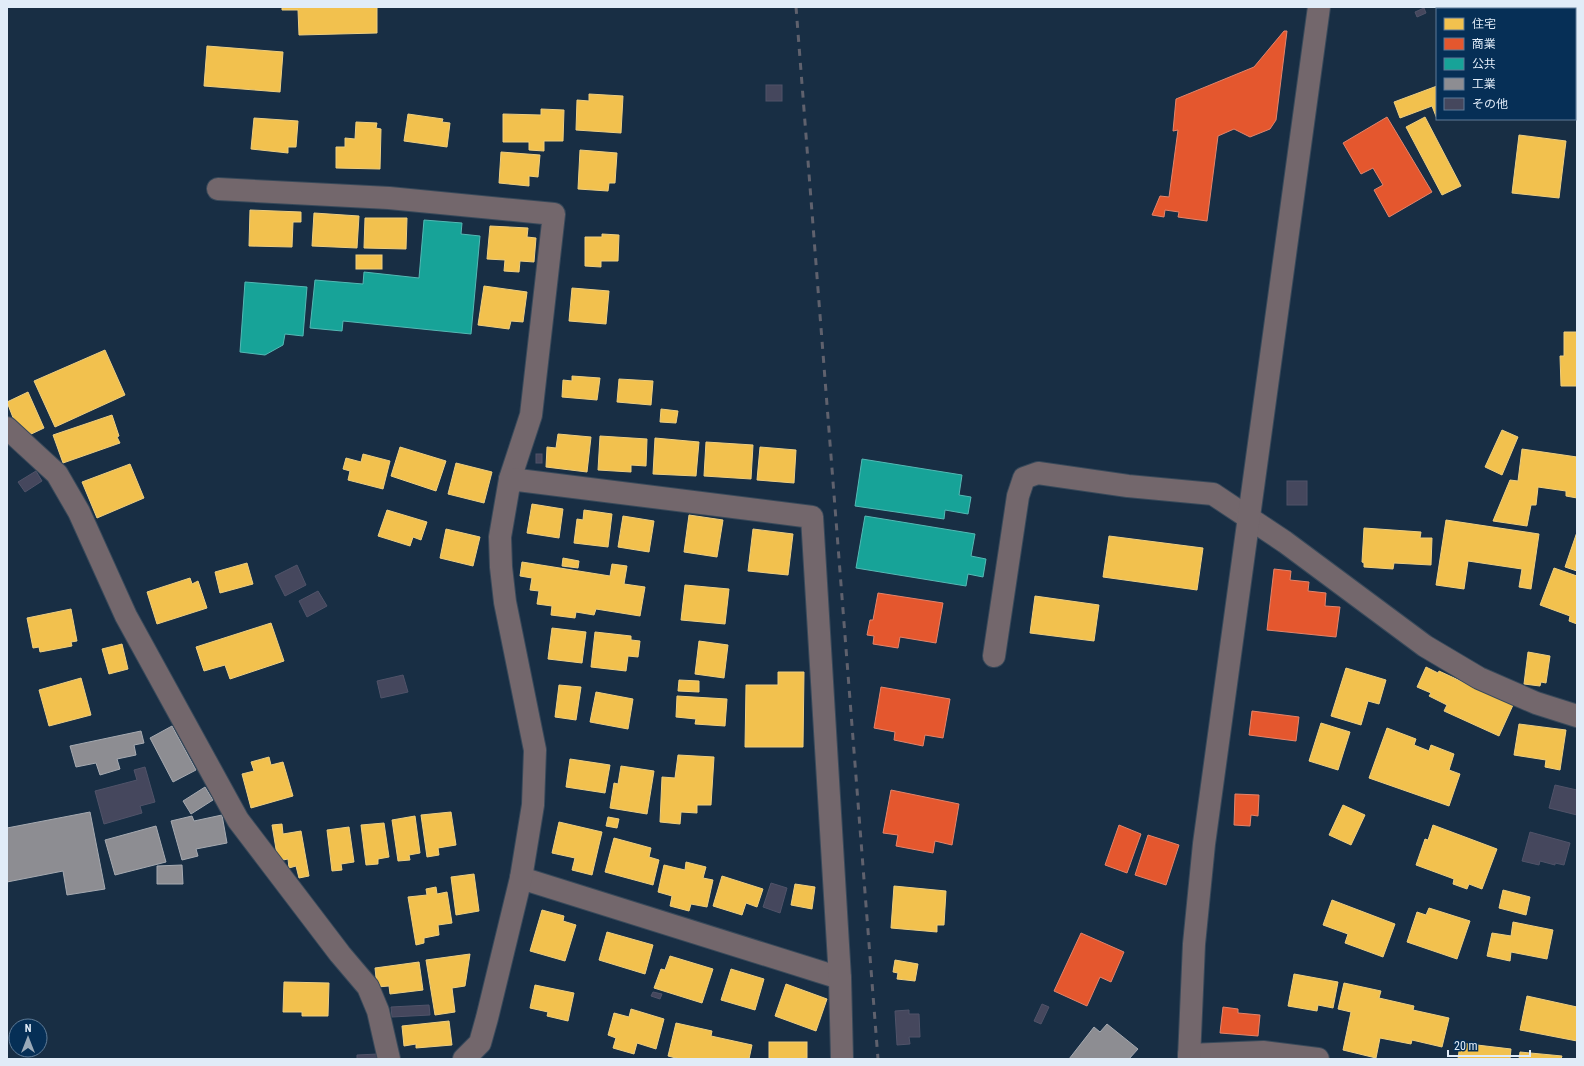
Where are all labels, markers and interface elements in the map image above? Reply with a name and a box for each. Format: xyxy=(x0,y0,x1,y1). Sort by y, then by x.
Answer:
legend xyxy=(1436,8,1576,120)
text: 住宅 xyxy=(1472,17,1496,31)
text: 商業 xyxy=(1472,37,1496,51)
text: 公共 xyxy=(1472,57,1496,71)
text: 工業 xyxy=(1472,77,1496,91)
text: その他 xyxy=(1472,97,1508,111)
north arrow xyxy=(8,1018,48,1058)
text: N xyxy=(25,1022,32,1035)
scale bar xyxy=(1448,1032,1530,1058)
text: 20 m xyxy=(1454,1039,1478,1053)

